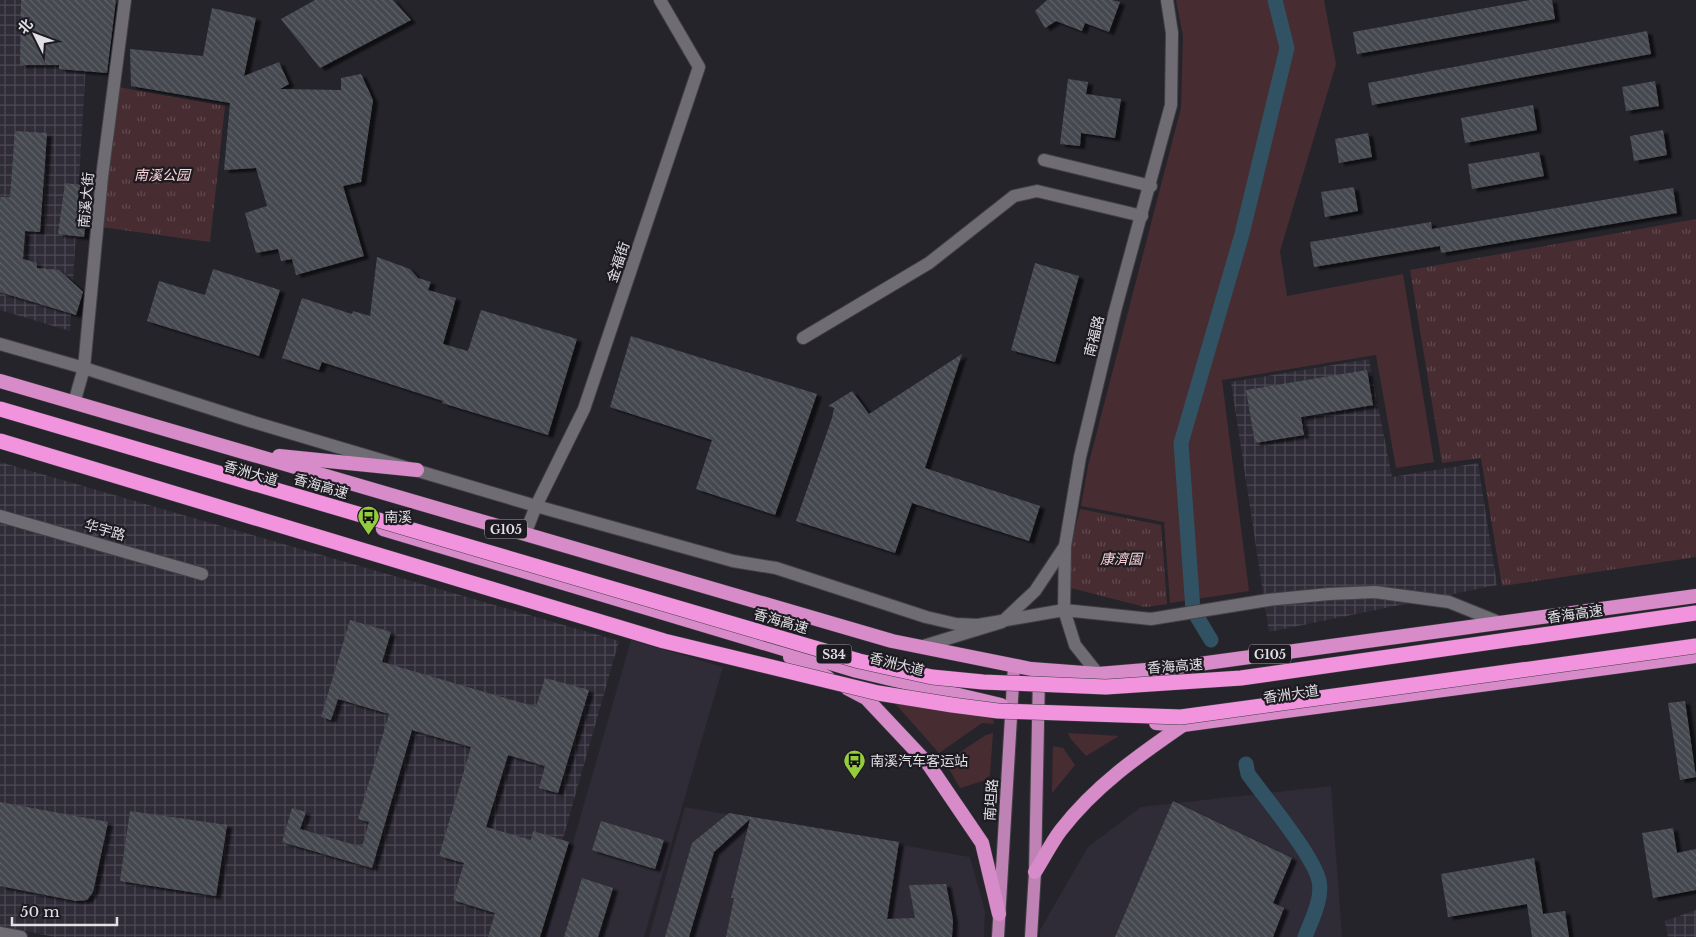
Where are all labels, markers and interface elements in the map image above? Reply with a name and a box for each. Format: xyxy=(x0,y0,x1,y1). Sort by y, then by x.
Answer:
north arrow xyxy=(10,10,60,60)
text: 北 xyxy=(14,15,37,38)
park label: 南溪公园 xyxy=(134,166,192,184)
street label: 南溪大街 xyxy=(75,171,97,229)
street label: 金福街 xyxy=(603,239,633,285)
street label: 南福路 xyxy=(1080,313,1108,359)
street label: 香洲大道 xyxy=(222,457,280,489)
street label: 香海高速 xyxy=(292,470,350,502)
bus stop icon: 南溪 xyxy=(356,505,380,536)
place label: 南溪 xyxy=(384,508,412,526)
street label: 华宇路 xyxy=(82,516,128,544)
road number: G105 xyxy=(485,520,527,538)
park label: 康濟園 xyxy=(1100,550,1144,568)
street label: 香海高速 xyxy=(1546,601,1604,627)
street label: 香海高速 xyxy=(752,605,810,637)
road number: S34 xyxy=(816,644,852,664)
road number: G105 xyxy=(1249,644,1291,664)
street label: 香洲大道 xyxy=(868,648,926,680)
street label: 香海高速 xyxy=(1146,655,1204,677)
street label: 香洲大道 xyxy=(1262,681,1320,707)
bus stop icon: 南溪汽车客运站 xyxy=(842,749,866,780)
place label: 南溪汽车客运站 xyxy=(870,752,968,770)
street label: 南坦路 xyxy=(981,778,1001,822)
scale bar xyxy=(12,894,118,926)
text: 50 m xyxy=(20,902,60,921)

